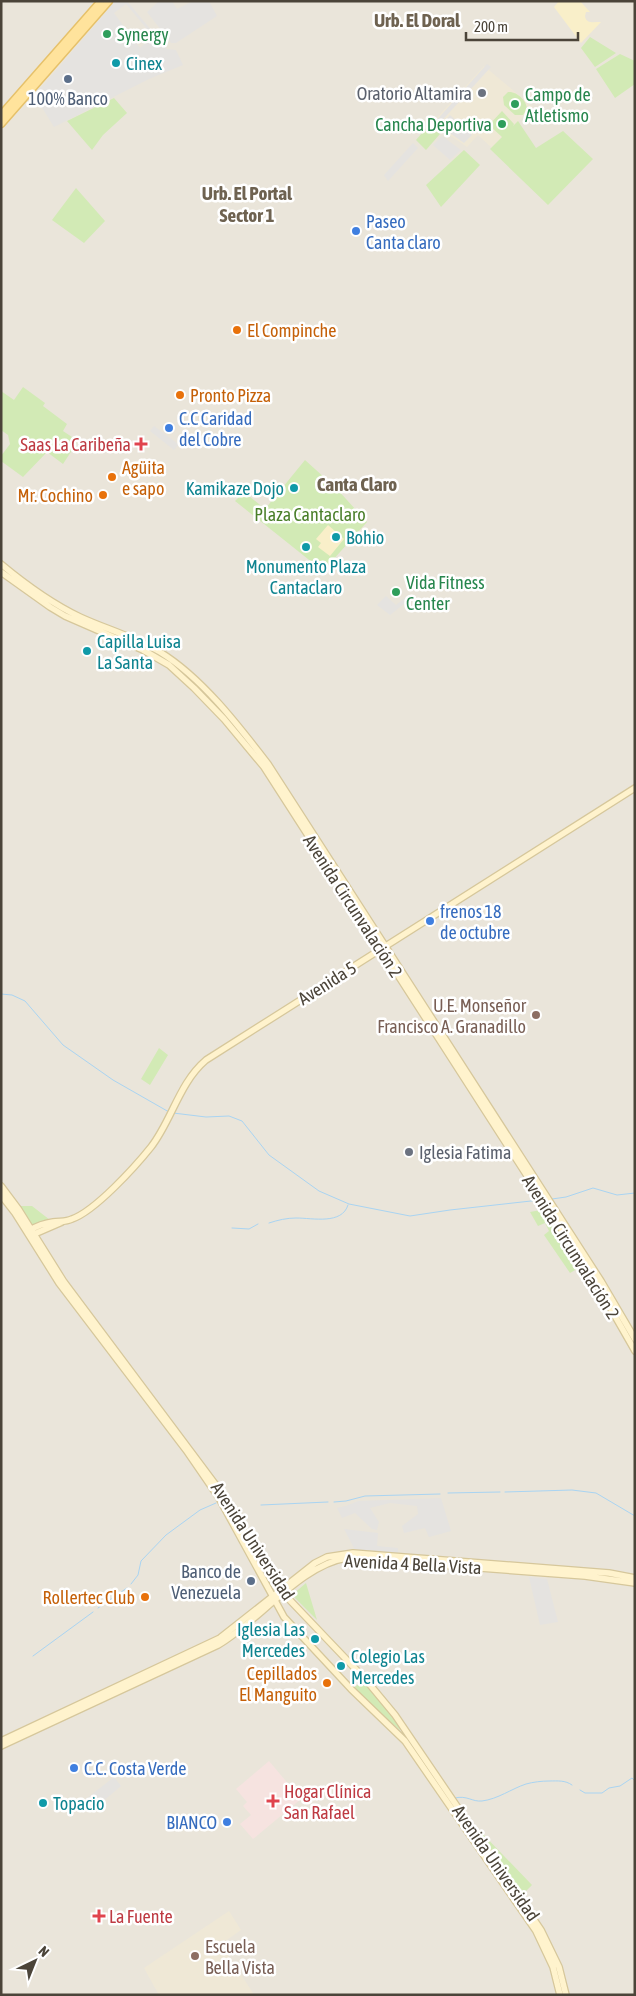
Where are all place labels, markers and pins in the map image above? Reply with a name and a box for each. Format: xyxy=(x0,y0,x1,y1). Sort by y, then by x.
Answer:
place label: Synergy xyxy=(117,24,169,45)
marker: Synergy xyxy=(101,28,113,40)
place label: Cinex xyxy=(126,53,162,74)
marker: Cinex xyxy=(110,57,122,69)
marker: 100% Banco xyxy=(62,73,74,85)
place label: Oratorio Altamira xyxy=(357,83,472,104)
place label: Campo de Atletismo xyxy=(525,84,591,126)
marker: Oratorio Altamira xyxy=(476,87,488,99)
place label: 100% Banco xyxy=(28,88,108,109)
marker: Campo de Atletismo xyxy=(509,98,521,110)
place label: Cancha Deportiva xyxy=(375,114,492,135)
marker: Cancha Deportiva xyxy=(496,118,508,130)
place label: Paseo Canta claro xyxy=(366,211,441,253)
marker: Paseo Canta claro xyxy=(350,225,362,237)
place label: El Compinche xyxy=(247,320,336,341)
marker: El Compinche xyxy=(231,324,243,336)
place label: Pronto Pizza xyxy=(190,385,271,406)
marker: Pronto Pizza xyxy=(174,389,186,401)
place label: C.C Caridad del Cobre xyxy=(179,408,252,450)
marker: C.C Caridad del Cobre xyxy=(163,422,175,434)
place label: Saas La Caribeña xyxy=(20,434,131,455)
marker: Saas La Caribeña xyxy=(135,438,147,450)
place label: Agüita e sapo xyxy=(122,457,165,499)
marker: Agüita e sapo xyxy=(106,471,118,483)
place label: Kamikaze Dojo xyxy=(186,478,284,499)
marker: Kamikaze Dojo xyxy=(288,482,300,494)
place label: Mr. Cochino xyxy=(17,485,93,506)
marker: Mr. Cochino xyxy=(97,489,109,501)
place label: Bohio xyxy=(346,527,384,548)
marker: Bohio xyxy=(330,531,342,543)
marker: Monumento Plaza Cantaclaro xyxy=(300,541,312,553)
place label: Monumento Plaza Cantaclaro xyxy=(246,556,366,598)
place label: Vida Fitness Center xyxy=(406,572,485,614)
marker: Vida Fitness Center xyxy=(390,586,402,598)
place label: Capilla Luisa La Santa xyxy=(97,631,181,673)
marker: Capilla Luisa La Santa xyxy=(81,645,93,657)
place label: frenos 18 de octubre xyxy=(440,901,510,943)
marker: frenos 18 de octubre xyxy=(424,915,436,927)
place label: U.E. Monseñor Francisco A. Granadillo xyxy=(377,995,527,1037)
marker: U.E. Monseñor Francisco A. Granadillo xyxy=(530,1009,542,1021)
place label: Iglesia Fatima xyxy=(419,1142,511,1163)
marker: Iglesia Fatima xyxy=(403,1146,415,1158)
place label: Banco de Venezuela xyxy=(171,1561,241,1603)
marker: Banco de Venezuela xyxy=(245,1575,257,1587)
place label: Rollertec Club xyxy=(43,1587,135,1608)
marker: Rollertec Club xyxy=(139,1591,151,1603)
place label: Iglesia Las Mercedes xyxy=(237,1619,305,1661)
marker: Iglesia Las Mercedes xyxy=(309,1633,321,1645)
place label: Colegio Las Mercedes xyxy=(351,1646,425,1688)
marker: Colegio Las Mercedes xyxy=(335,1660,347,1672)
place label: Cepillados El Manguito xyxy=(239,1663,317,1705)
marker: Cepillados El Manguito xyxy=(321,1677,333,1689)
place label: C.C. Costa Verde xyxy=(84,1758,186,1779)
marker: C.C. Costa Verde xyxy=(68,1762,80,1774)
place label: Hogar Clínica San Rafael xyxy=(284,1781,371,1823)
place label: Topacio xyxy=(53,1793,104,1814)
marker: Hogar Clínica San Rafael xyxy=(266,1794,280,1808)
marker: Topacio xyxy=(37,1797,49,1809)
place label: BIANCO xyxy=(166,1812,217,1833)
marker: BIANCO xyxy=(221,1816,233,1828)
place label: La Fuente xyxy=(109,1906,173,1927)
marker: La Fuente xyxy=(93,1910,105,1922)
place label: Escuela Bella Vista xyxy=(205,1936,275,1978)
marker: Escuela Bella Vista xyxy=(189,1950,201,1962)

